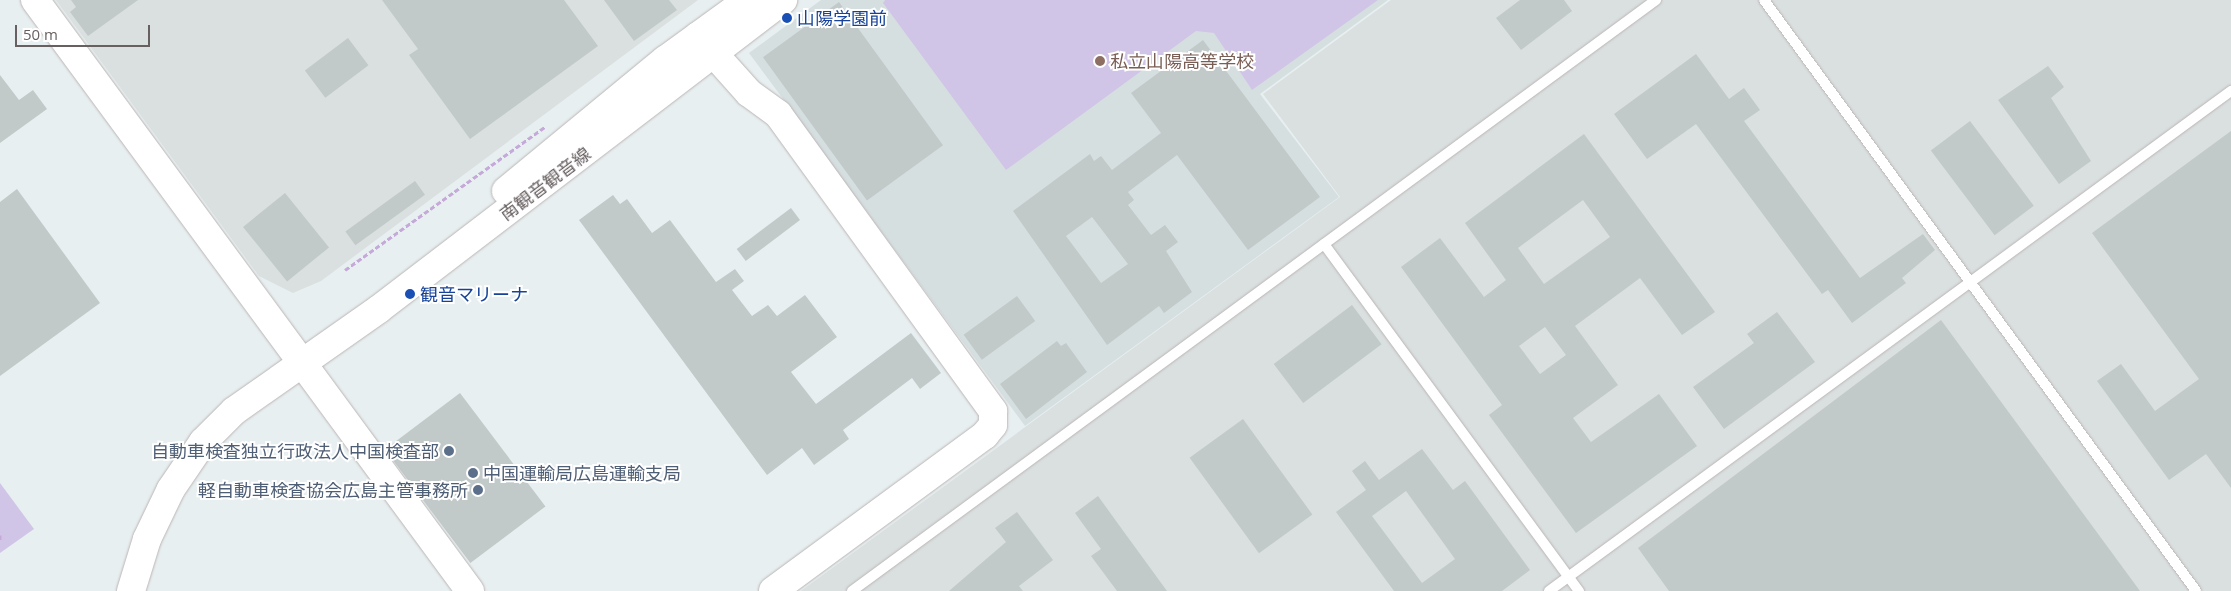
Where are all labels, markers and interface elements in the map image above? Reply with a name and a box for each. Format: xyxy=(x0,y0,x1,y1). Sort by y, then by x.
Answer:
place label: 山陽学園前 xyxy=(797,7,887,29)
marker: 山陽学園前 xyxy=(781,12,793,24)
scale bar xyxy=(18,15,152,47)
text: 50 m xyxy=(23,24,58,44)
place label: 私立山陽高等学校 xyxy=(1110,50,1254,72)
marker: 私立山陽高等学校 xyxy=(1094,55,1106,67)
street label: 南観音観音線 xyxy=(495,143,595,225)
place label: 観音マリーナ xyxy=(420,283,528,305)
marker: 観音マリーナ xyxy=(404,288,416,300)
place label: 自動車検査独立行政法人中国検査部 xyxy=(151,440,439,462)
marker: 自動車検査独立行政法人中国検査部 xyxy=(443,445,455,457)
place label: 中国運輸局広島運輸支局 xyxy=(483,462,681,484)
marker: 中国運輸局広島運輸支局 xyxy=(467,467,479,479)
place label: 軽自動車検査協会広島主管事務所 xyxy=(198,479,468,501)
marker: 軽自動車検査協会広島主管事務所 xyxy=(472,484,484,496)

